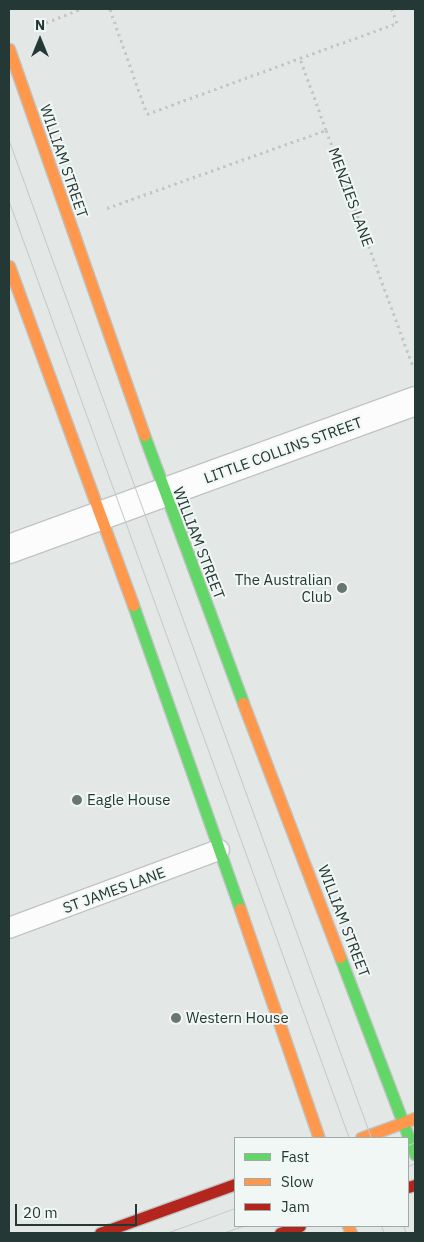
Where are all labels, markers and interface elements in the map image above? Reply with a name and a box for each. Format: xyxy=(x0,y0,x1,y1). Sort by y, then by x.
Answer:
north arrow xyxy=(15,15,65,65)
text: N xyxy=(35,16,45,34)
street label: WILLIAM STREET xyxy=(36,102,92,220)
street label: MENZIES LANE xyxy=(325,145,377,249)
street label: LITTLE COLLINS STREET xyxy=(201,413,365,487)
street label: WILLIAM STREET xyxy=(169,484,229,602)
place label: The Australian Club xyxy=(235,570,332,605)
marker: The Australian Club xyxy=(336,582,348,594)
place label: Eagle House xyxy=(87,791,171,809)
marker: Eagle House xyxy=(71,794,83,806)
street label: WILLIAM STREET xyxy=(314,862,374,980)
street label: ST JAMES LANE xyxy=(60,863,168,917)
place label: Western House xyxy=(186,1009,289,1027)
marker: Western House xyxy=(170,1012,182,1024)
legend xyxy=(234,1137,409,1227)
text: Fast xyxy=(281,1147,309,1166)
text: Slow xyxy=(281,1172,314,1191)
scale bar xyxy=(18,1194,140,1226)
text: Jam xyxy=(281,1197,310,1216)
text: 20 m xyxy=(23,1203,58,1222)

